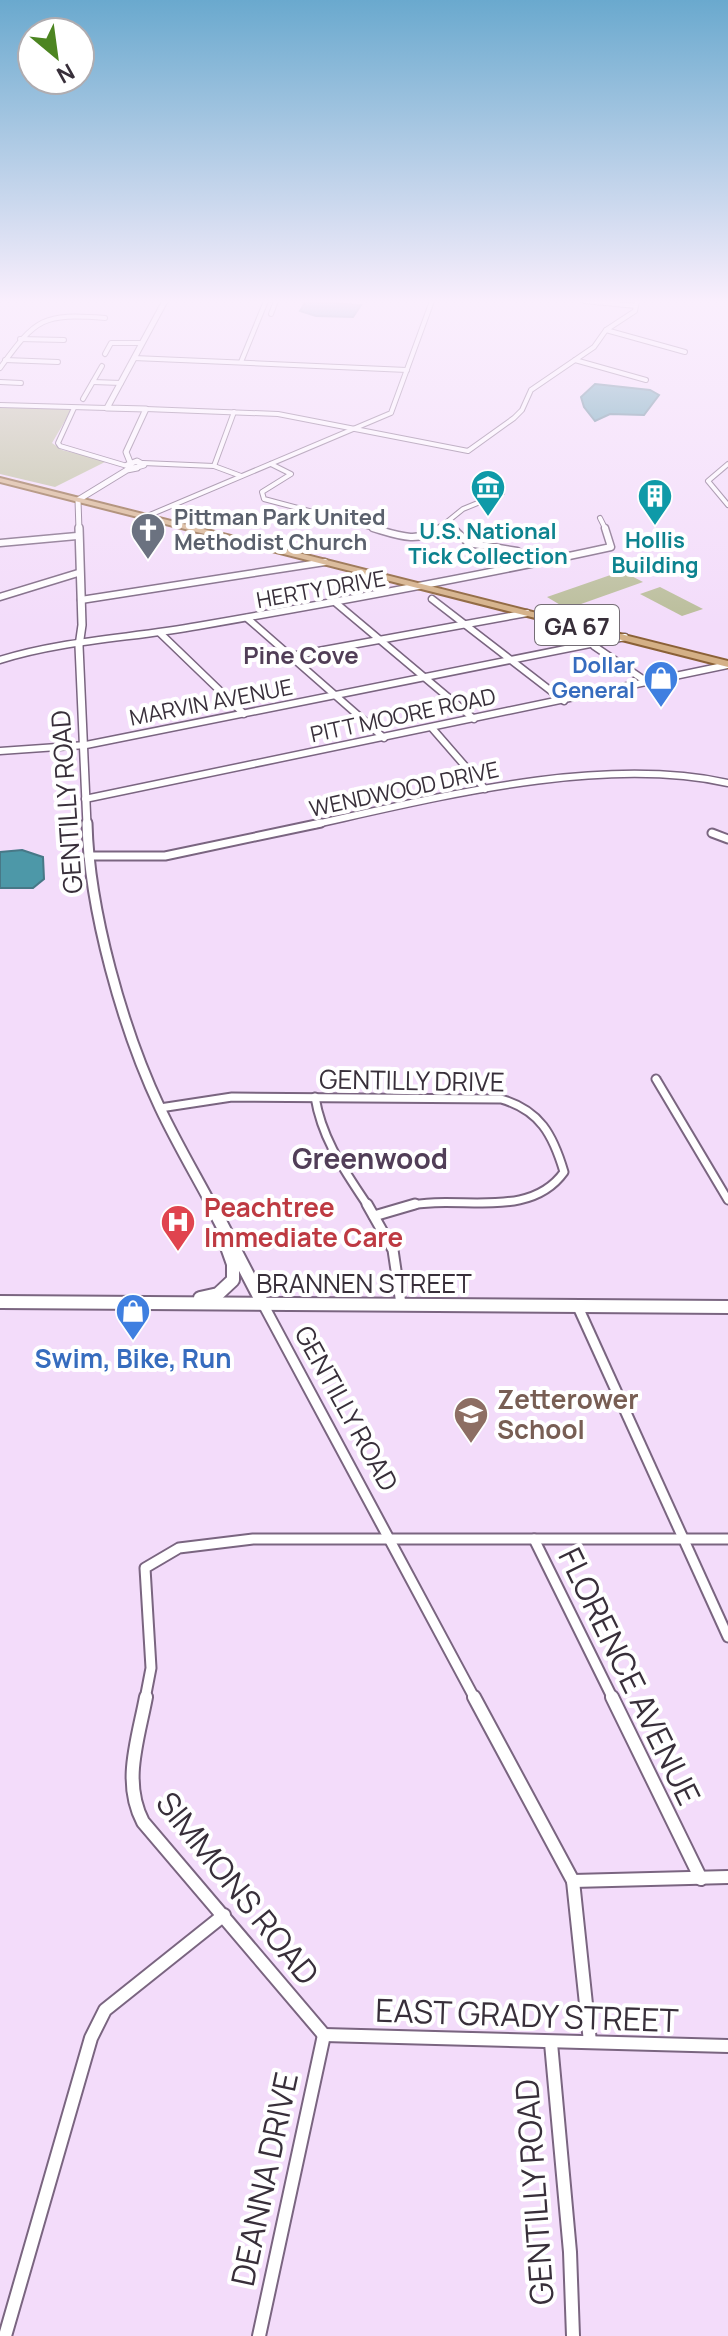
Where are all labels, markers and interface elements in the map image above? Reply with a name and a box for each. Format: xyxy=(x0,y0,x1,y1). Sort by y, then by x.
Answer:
north arrow xyxy=(16,16,96,96)
text: N xyxy=(52,57,80,90)
museum icon: U.S. National Tick Collection xyxy=(469,468,507,518)
building icon: Hollis Building xyxy=(636,477,674,527)
place label: Pittman Park United Methodist Church xyxy=(174,502,386,557)
church icon: Pittman Park United Methodist Church xyxy=(129,511,167,561)
place label: U.S. National Tick Collection xyxy=(408,516,568,571)
place label: Hollis Building xyxy=(611,525,699,580)
street label: HERTY DRIVE xyxy=(254,563,388,615)
road number: GA 67 xyxy=(535,605,619,645)
district label: Pine Cove xyxy=(243,638,359,671)
place label: Dollar General xyxy=(552,650,635,705)
shop icon: Dollar General xyxy=(642,659,680,709)
street label: MARVIN AVENUE xyxy=(127,671,295,733)
street label: PITT MOORE ROAD xyxy=(307,681,499,749)
street label: GENTILLY ROAD xyxy=(42,709,90,895)
street label: WENDWOOD DRIVE xyxy=(306,754,502,824)
street label: GENTILLY DRIVE xyxy=(319,1060,505,1100)
district label: Greenwood xyxy=(292,1139,448,1177)
place label: Peachtree Immediate Care xyxy=(204,1189,403,1255)
hospital icon: Peachtree Immediate Care xyxy=(159,1203,197,1253)
street label: BRANNEN STREET xyxy=(256,1265,472,1301)
shop icon: Swim, Bike, Run xyxy=(114,1292,152,1342)
street label: GENTILLY ROAD xyxy=(287,1319,407,1497)
place label: Swim, Bike, Run xyxy=(34,1340,232,1376)
place label: Zetterower School xyxy=(497,1381,639,1447)
school or university icon: Zetterower School xyxy=(452,1395,490,1445)
street label: FLORENCE AVENUE xyxy=(549,1540,711,1812)
street label: SIMMONS ROAD xyxy=(146,1782,330,1994)
street label: EAST GRADY STREET xyxy=(375,1988,679,2042)
street label: DEANNA DRIVE xyxy=(220,2068,308,2290)
street label: GENTILLY ROAD xyxy=(504,2078,564,2306)

